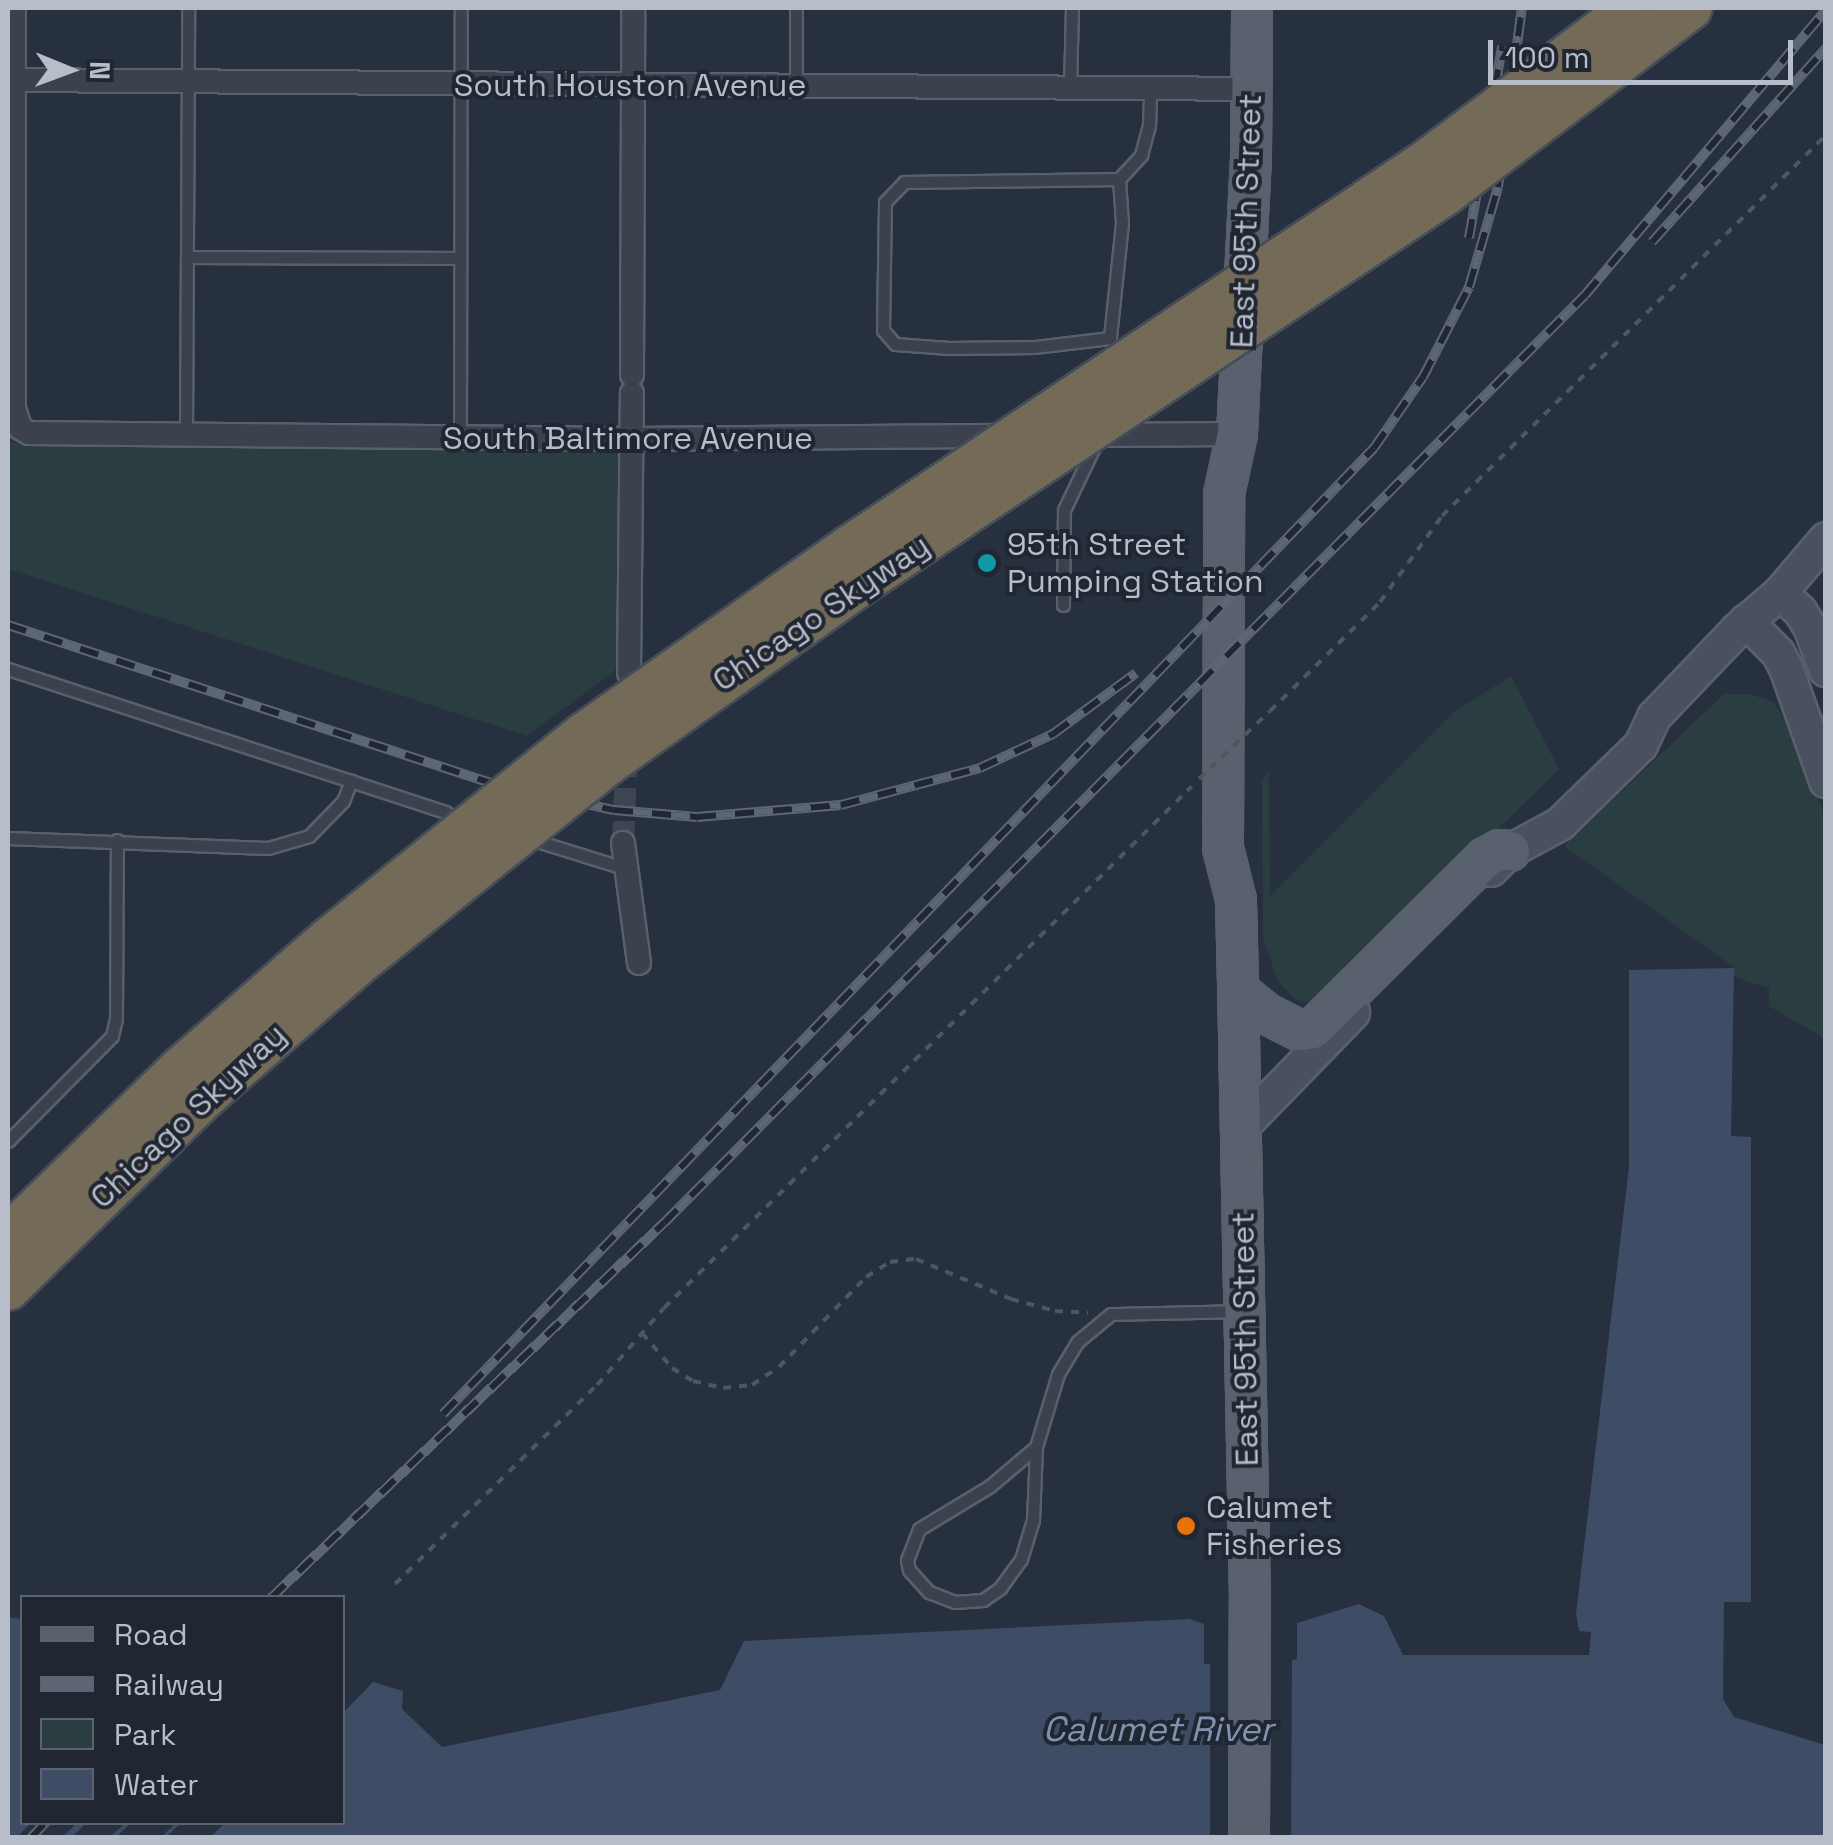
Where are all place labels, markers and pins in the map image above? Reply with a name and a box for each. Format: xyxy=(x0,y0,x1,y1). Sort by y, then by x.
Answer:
place label: 95th Street Pumping Station xyxy=(1007,526,1264,601)
marker: 95th Street Pumping Station xyxy=(976,552,998,574)
place label: Calumet Fisheries xyxy=(1206,1489,1342,1564)
marker: Calumet Fisheries xyxy=(1175,1515,1197,1537)

